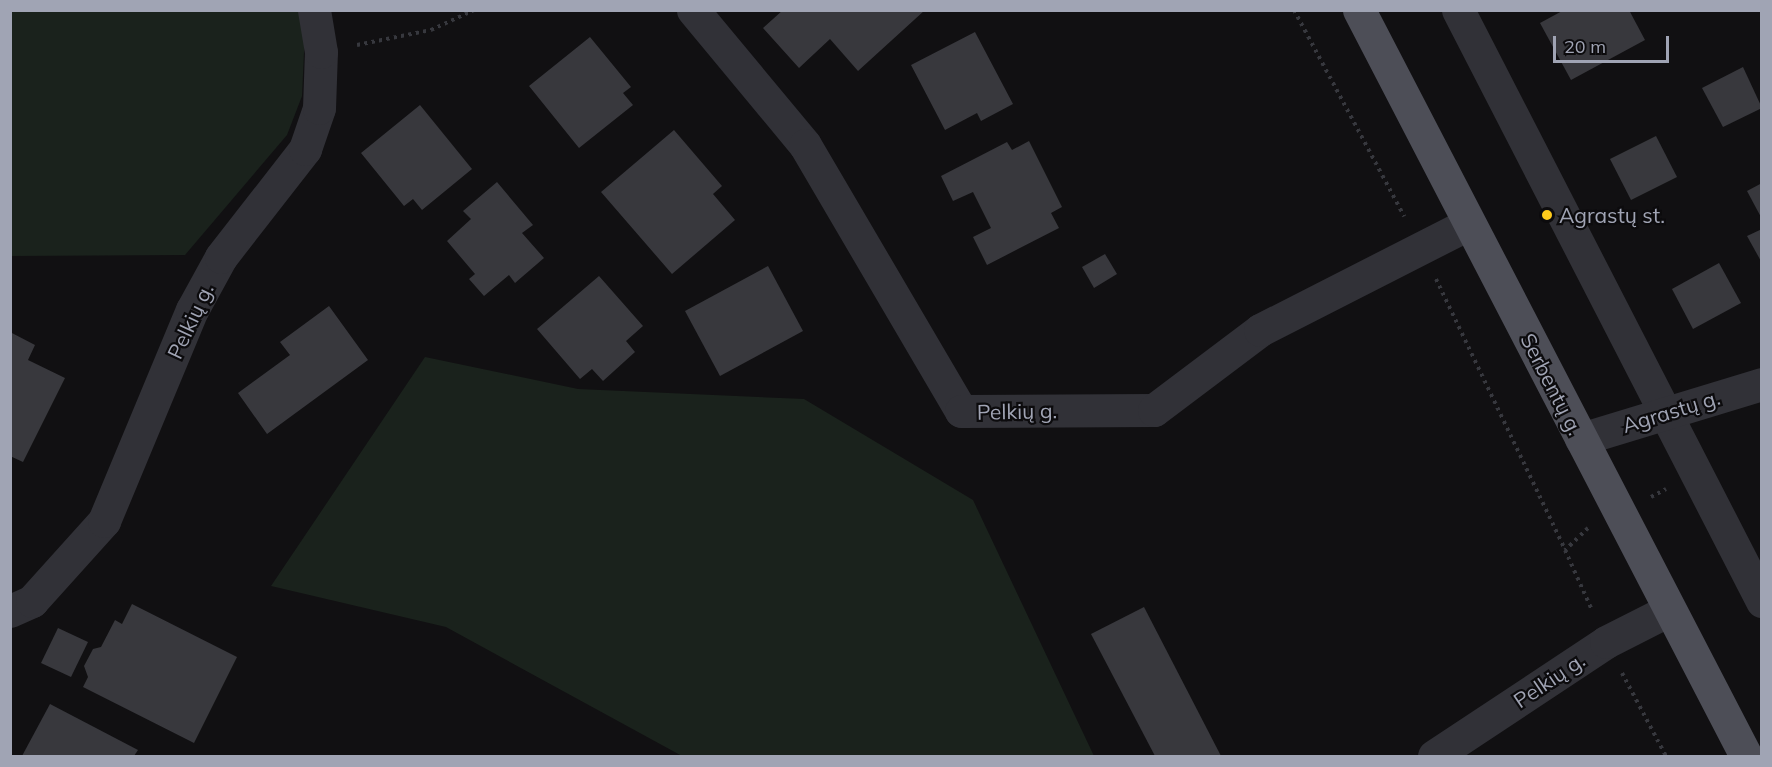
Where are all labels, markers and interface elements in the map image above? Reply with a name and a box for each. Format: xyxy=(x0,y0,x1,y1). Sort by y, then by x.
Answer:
scale bar xyxy=(1556,24,1672,62)
text: 20 m xyxy=(1564,35,1606,58)
place label: Agrastų st. xyxy=(1559,202,1665,228)
marker: Agrastų st. xyxy=(1540,208,1554,222)
street label: Pelkių g. xyxy=(162,279,218,363)
street label: Serbentų g. xyxy=(1516,329,1588,439)
street label: Agrastų g. xyxy=(1619,384,1723,438)
street label: Pelkių g. xyxy=(977,398,1057,424)
street label: Pelkių g. xyxy=(1509,647,1589,713)

